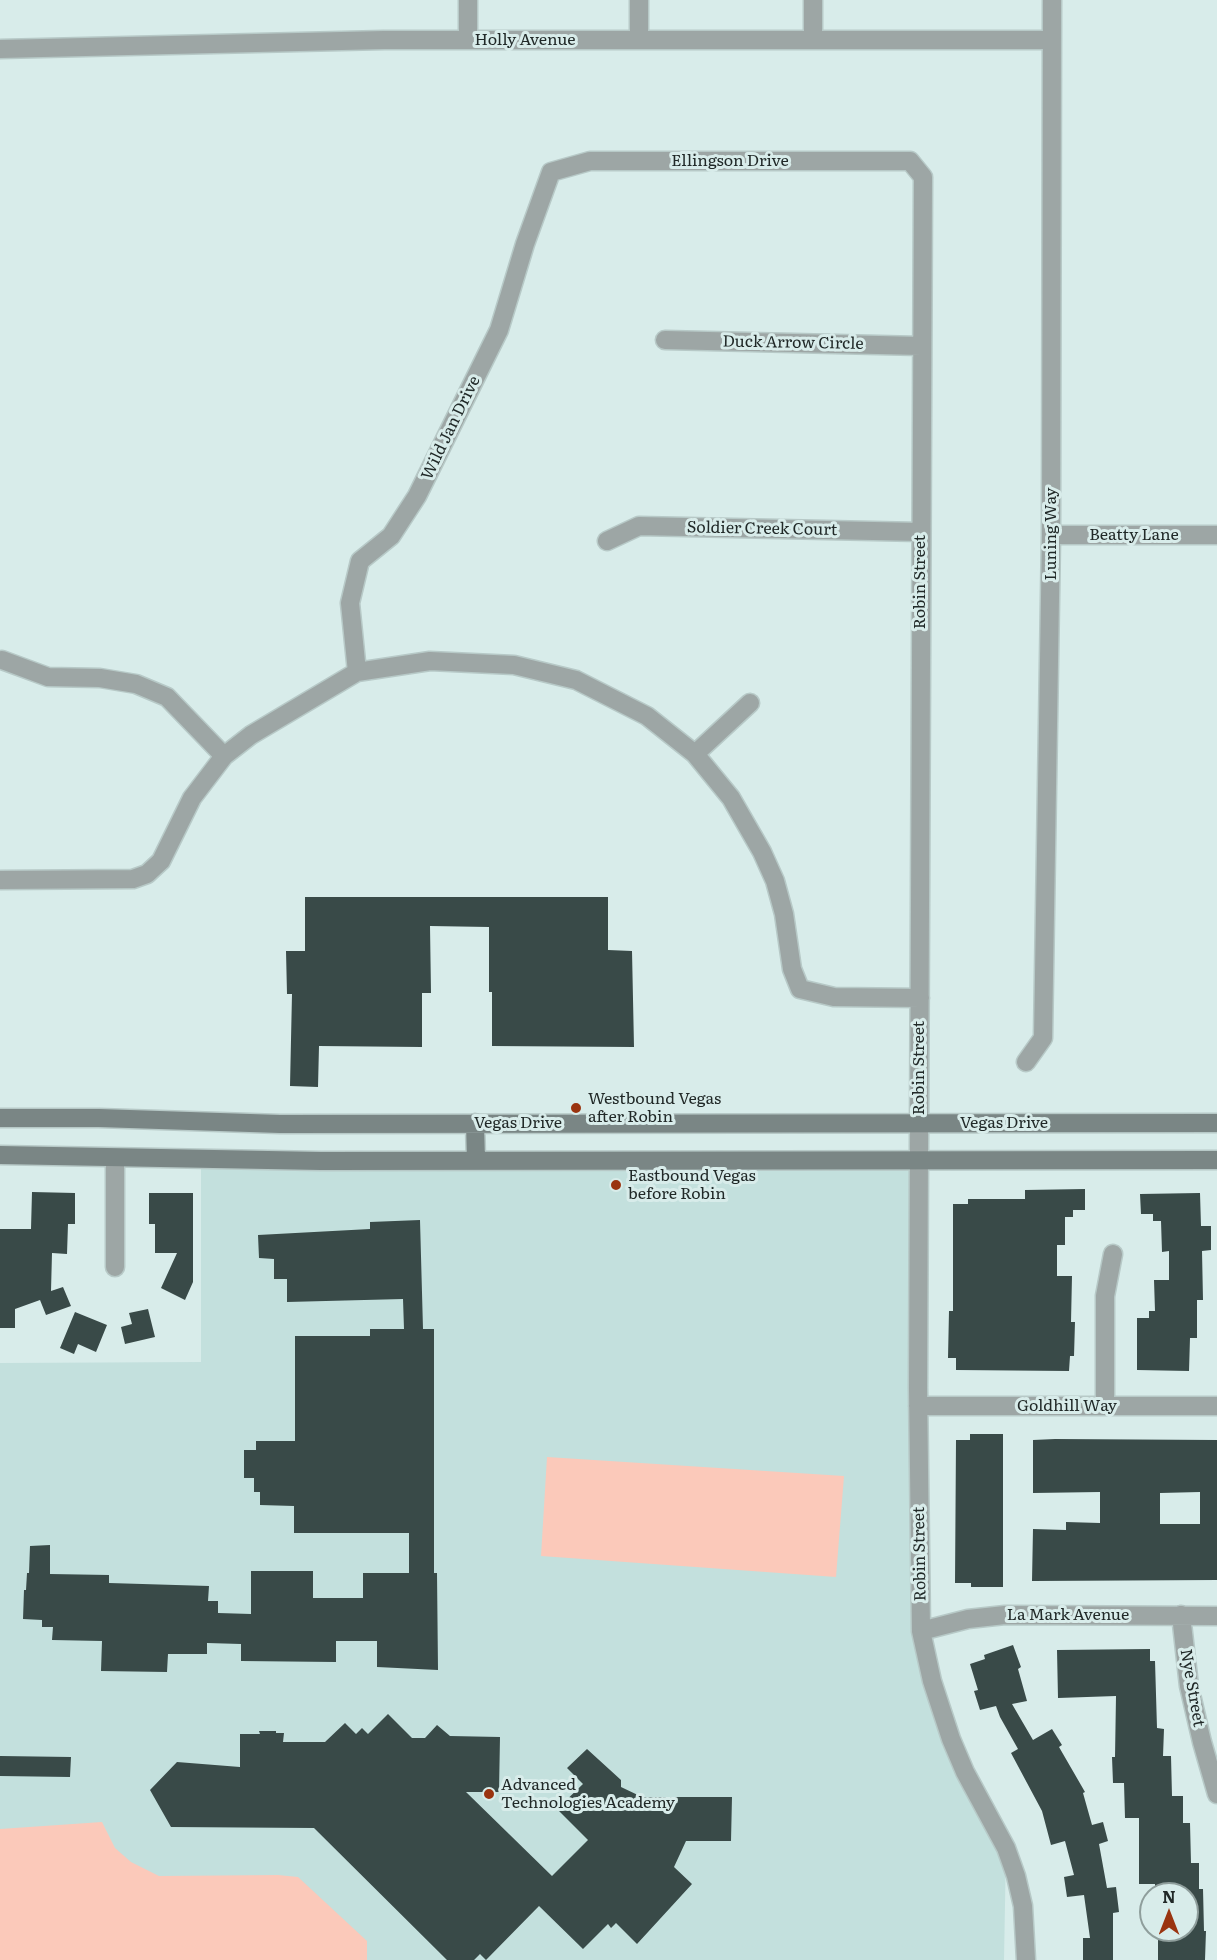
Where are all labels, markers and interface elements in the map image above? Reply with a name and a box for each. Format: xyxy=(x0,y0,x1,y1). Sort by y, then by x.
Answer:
street label: Holly Avenue xyxy=(474,30,576,50)
street label: Ellingson Drive xyxy=(671,151,789,171)
street label: Duck Arrow Circle xyxy=(722,332,864,354)
street label: Wild Jan Drive xyxy=(418,373,484,483)
street label: Luning Way xyxy=(1041,488,1061,580)
street label: Soldier Creek Court xyxy=(687,518,837,540)
street label: Beatty Lane xyxy=(1089,525,1179,545)
street label: Robin Street xyxy=(910,535,930,629)
street label: Robin Street xyxy=(909,1021,929,1115)
place label: Westbound Vegas after Robin xyxy=(588,1089,721,1127)
marker: Westbound Vegas after Robin xyxy=(569,1101,583,1115)
street label: Vegas Drive xyxy=(474,1113,562,1133)
street label: Vegas Drive xyxy=(960,1113,1048,1133)
place label: Eastbound Vegas before Robin xyxy=(628,1166,756,1204)
marker: Eastbound Vegas before Robin xyxy=(609,1178,623,1192)
street label: Goldhill Way xyxy=(1017,1396,1117,1416)
street label: Robin Street xyxy=(910,1507,930,1601)
street label: La Mark Avenue xyxy=(1007,1605,1129,1625)
street label: Nye Street xyxy=(1176,1648,1208,1728)
place label: Advanced Technologies Academy xyxy=(501,1775,675,1813)
marker: Advanced Technologies Academy xyxy=(482,1787,496,1801)
north arrow xyxy=(1139,1882,1199,1942)
text: N xyxy=(1162,1884,1176,1908)

